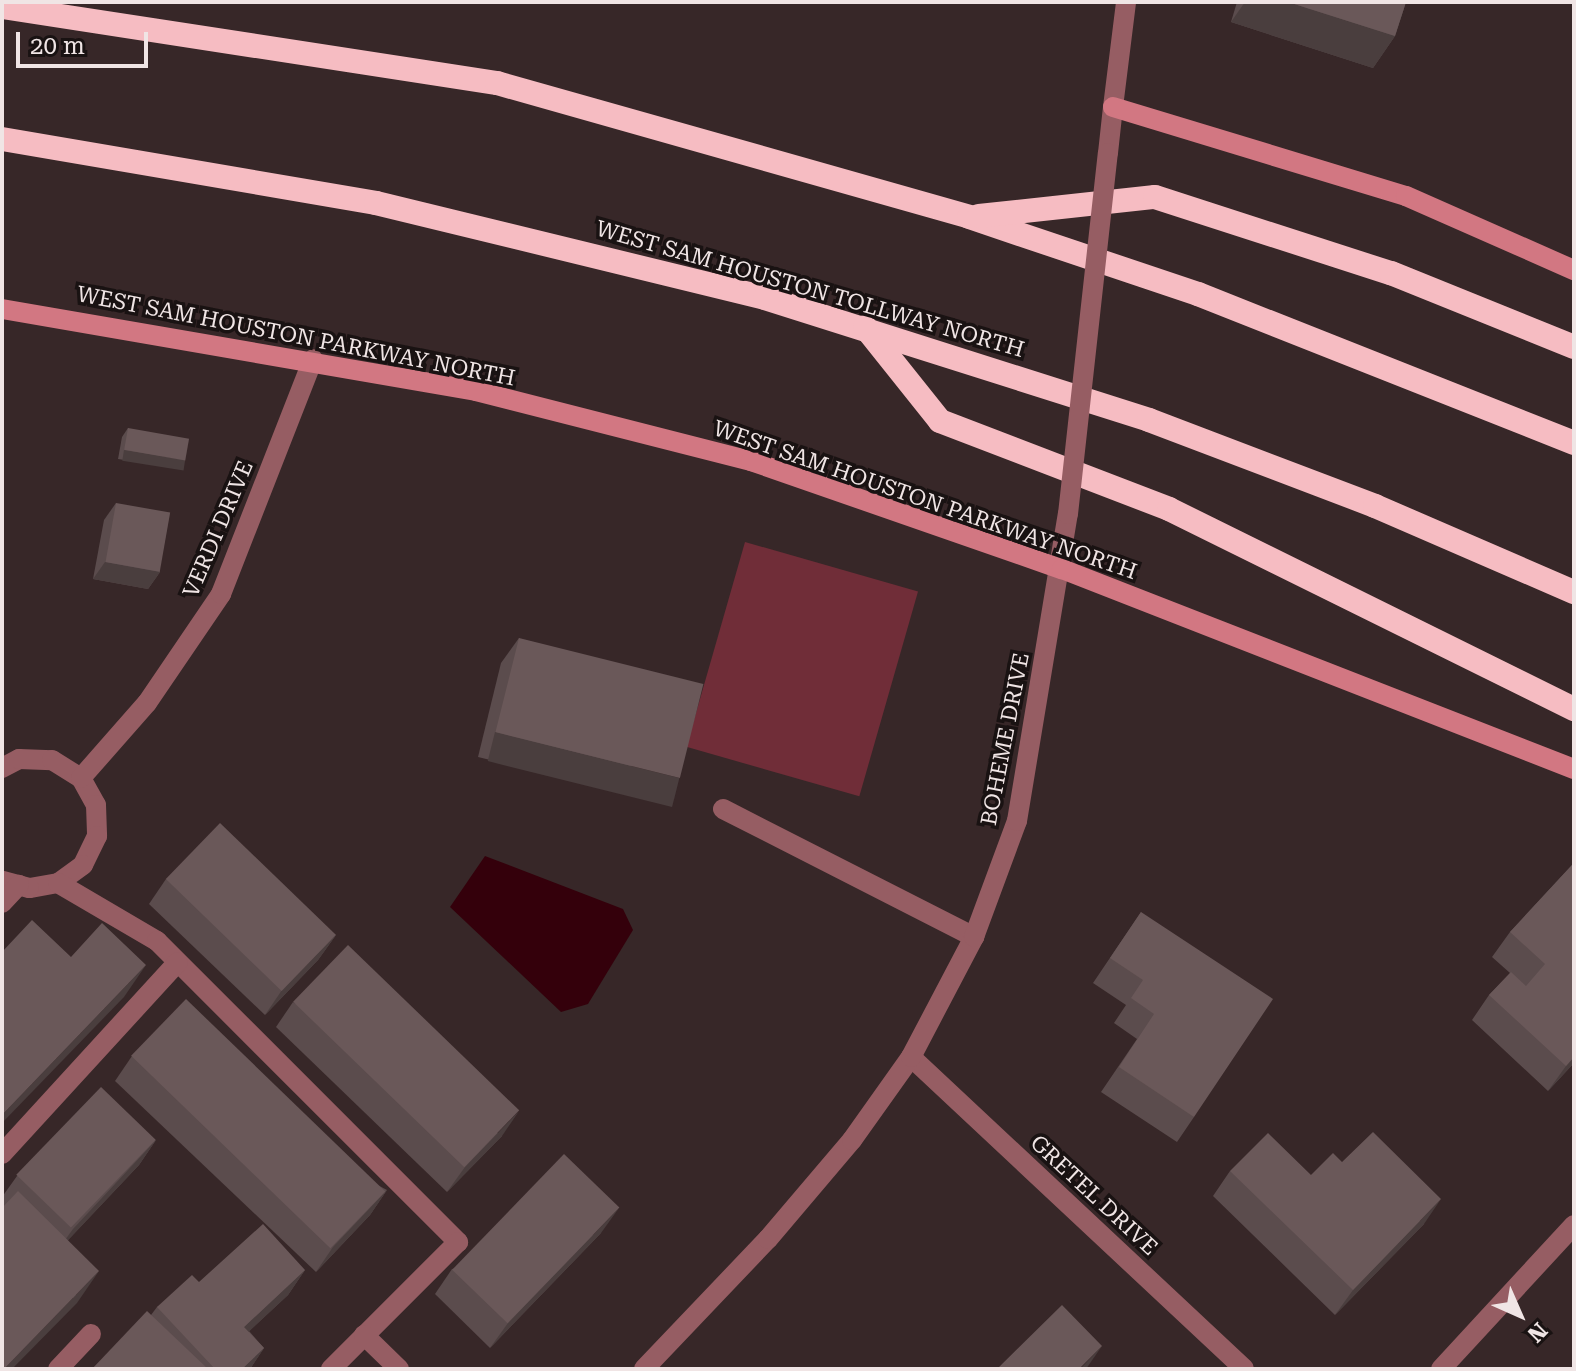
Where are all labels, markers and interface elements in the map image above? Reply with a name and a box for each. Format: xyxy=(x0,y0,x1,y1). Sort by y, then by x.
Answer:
scale bar xyxy=(20,16,152,66)
text: 20 m xyxy=(30,32,85,60)
street label: WEST SAM HOUSTON TOLLWAY NORTH xyxy=(593,215,1027,363)
street label: WEST SAM HOUSTON PARKWAY NORTH xyxy=(75,280,517,392)
street label: WEST SAM HOUSTON PARKWAY NORTH xyxy=(710,415,1140,585)
street label: VERDI DRIVE xyxy=(177,457,259,601)
street label: BOHEME DRIVE xyxy=(975,650,1035,828)
street label: GRETEL DRIVE xyxy=(1025,1129,1163,1261)
north arrow xyxy=(1480,1275,1560,1355)
text: N xyxy=(1522,1317,1552,1347)

